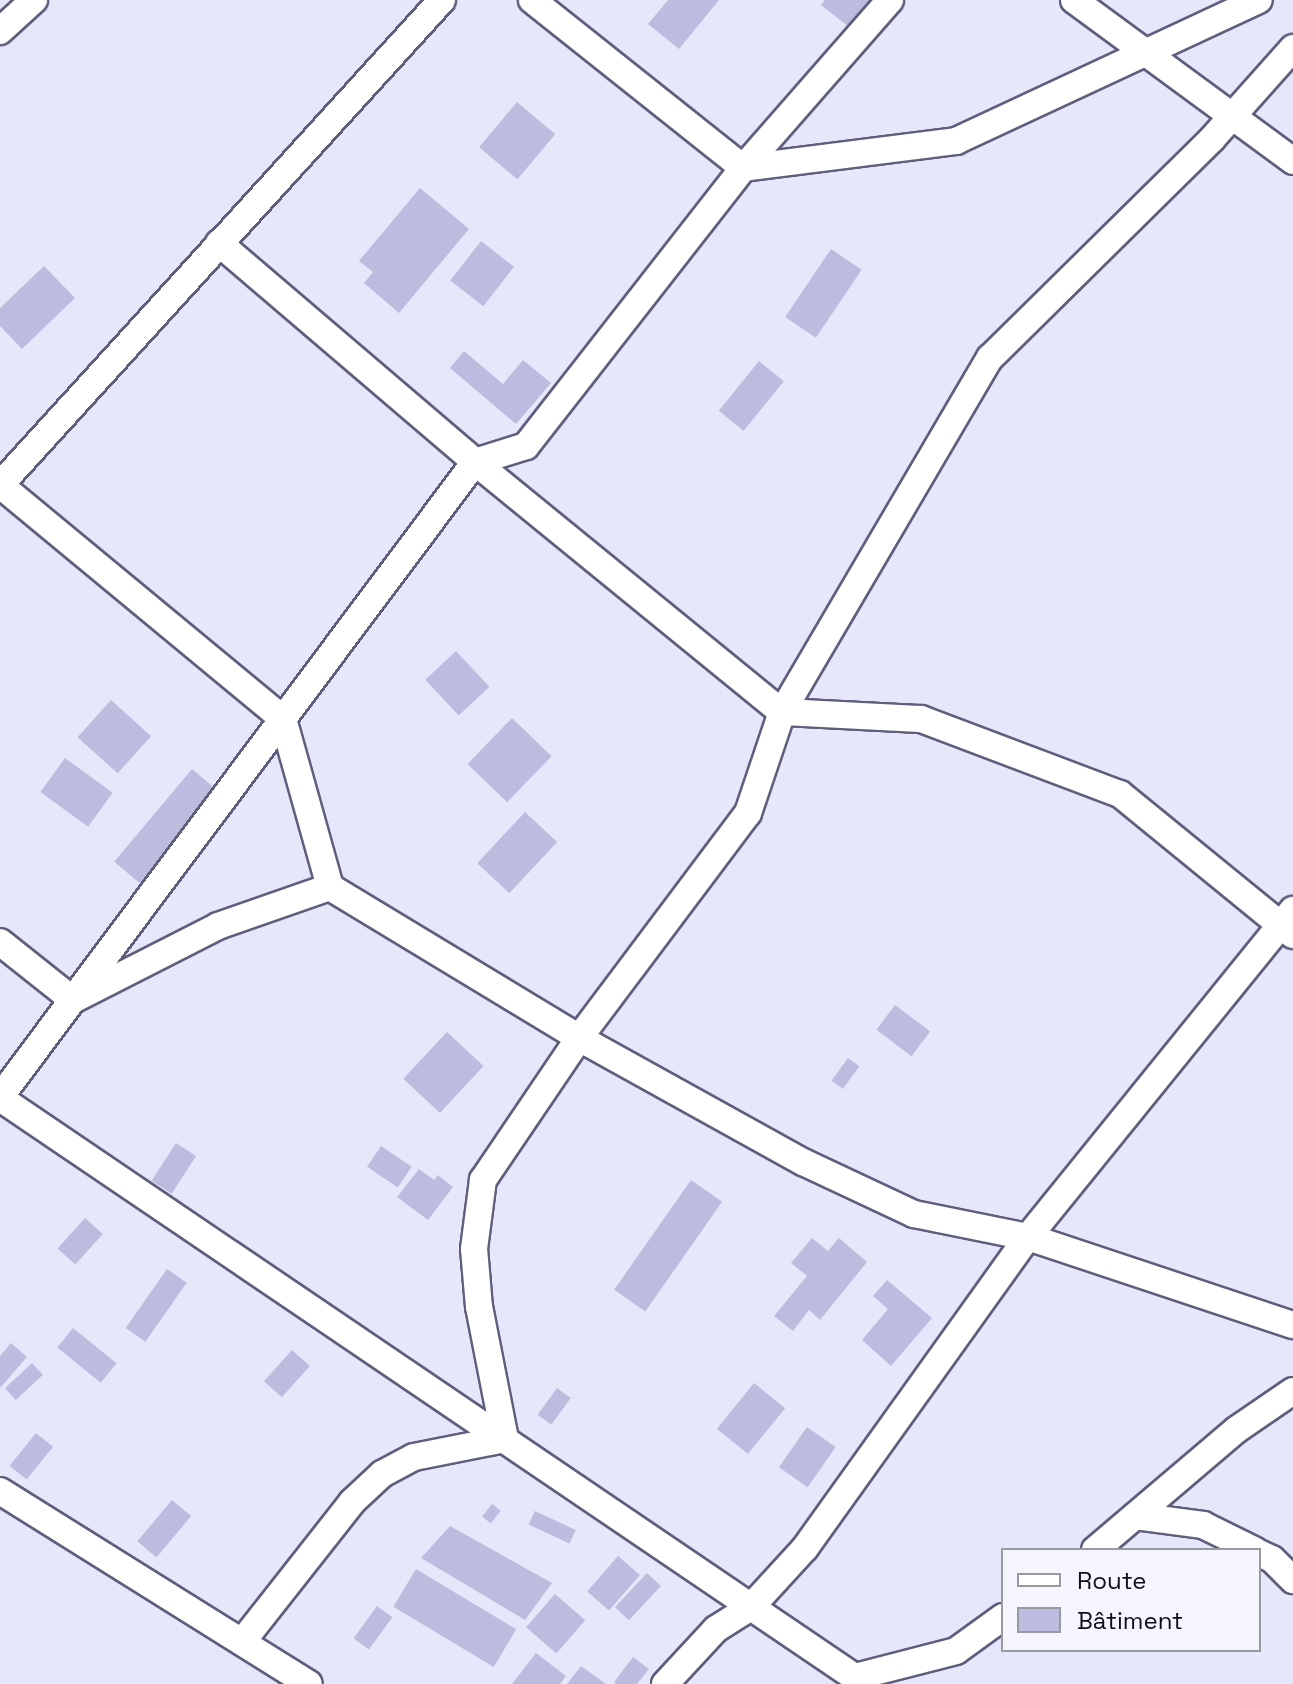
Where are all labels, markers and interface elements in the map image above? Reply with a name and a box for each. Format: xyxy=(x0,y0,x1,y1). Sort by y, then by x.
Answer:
legend xyxy=(1001,1548,1261,1652)
text: Route xyxy=(1077,1565,1146,1596)
text: Bâtiment xyxy=(1077,1605,1183,1636)

